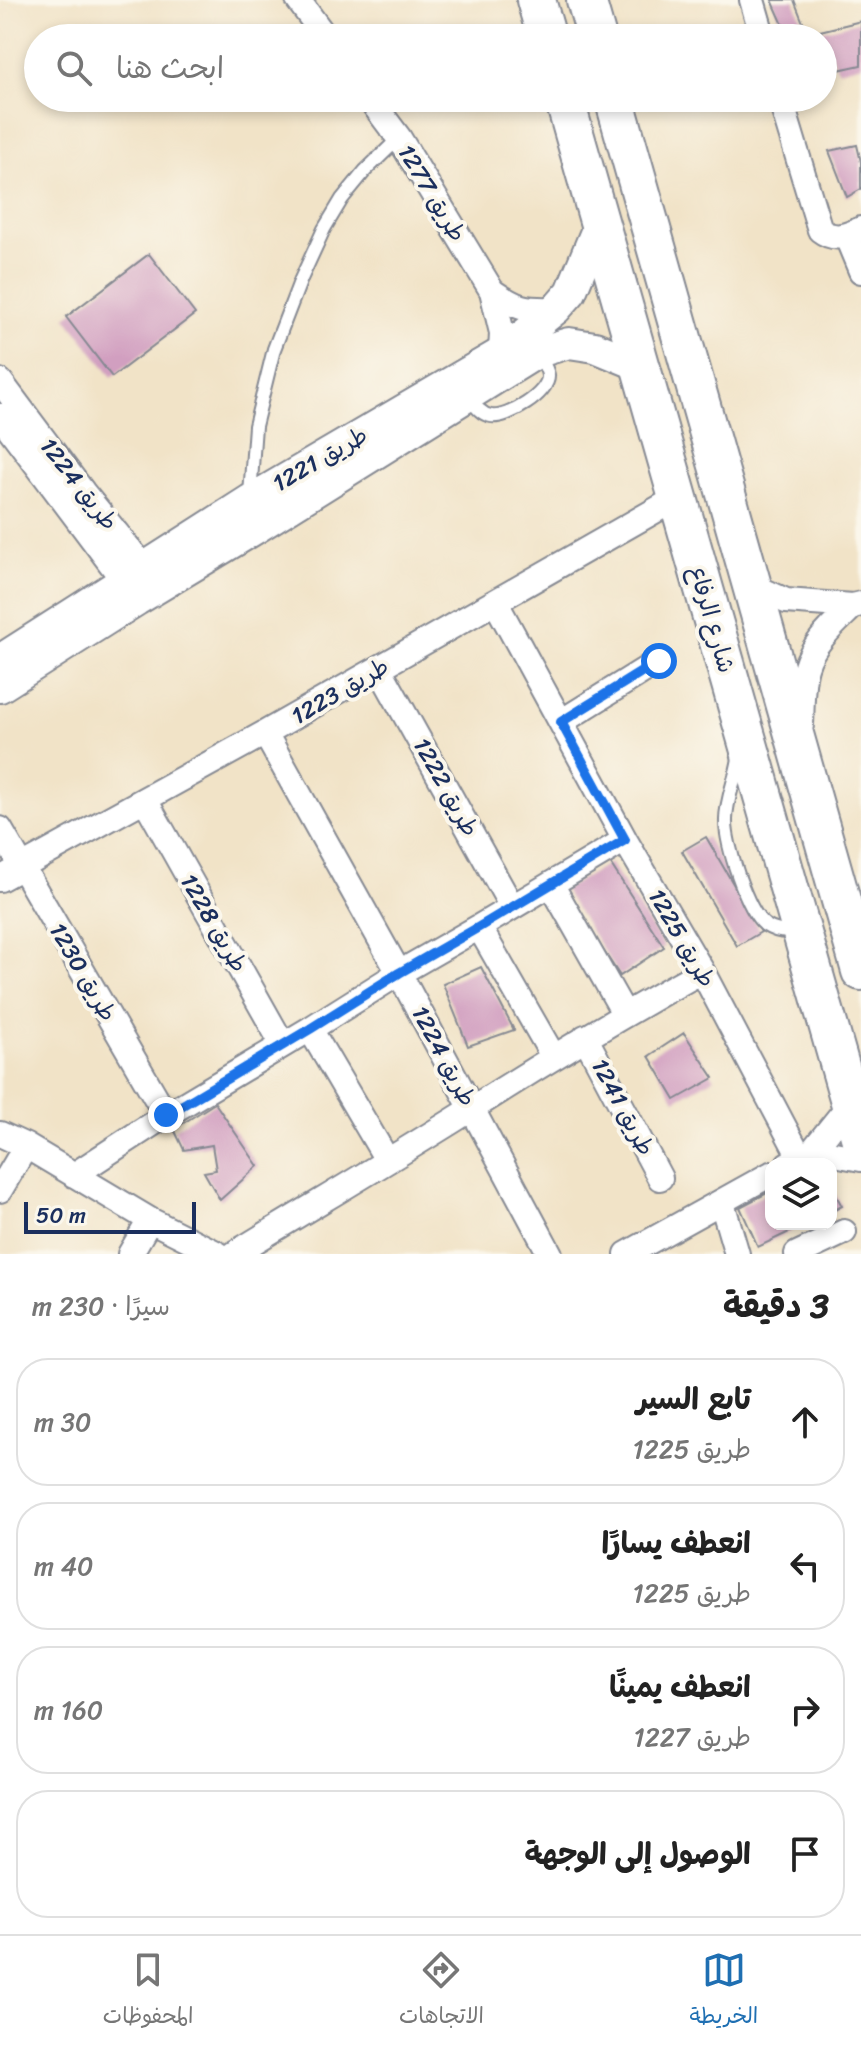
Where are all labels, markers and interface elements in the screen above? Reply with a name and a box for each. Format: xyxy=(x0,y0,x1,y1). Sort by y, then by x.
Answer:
search box xyxy=(24,24,837,112)
text: ابحث هنا xyxy=(116,41,224,95)
icon: search xyxy=(52,46,96,90)
street label: طريق 1277 xyxy=(386,136,478,250)
street label: طريق 1221 xyxy=(264,415,376,503)
street label: طريق 1224 xyxy=(29,428,129,540)
street label: شارع الرفاع xyxy=(677,560,747,678)
route start xyxy=(641,643,677,679)
street label: طريق 1223 xyxy=(283,646,397,736)
street label: طريق 1222 xyxy=(401,729,491,845)
street label: طريق 1228 xyxy=(169,865,259,981)
street label: طريق 1225 xyxy=(636,880,728,996)
street label: طريق 1230 xyxy=(38,914,128,1030)
street label: طريق 1224 xyxy=(400,998,488,1114)
street label: طريق 1241 xyxy=(580,1050,666,1164)
route end xyxy=(148,1097,184,1133)
map controls xyxy=(765,1158,837,1230)
button: layers xyxy=(765,1158,837,1230)
text: 50 m xyxy=(36,1196,86,1235)
scale bar xyxy=(24,1198,196,1234)
text: 3 دقيقة xyxy=(723,1276,829,1336)
text: سيرًا · 230 m xyxy=(32,1283,170,1329)
text: تابع السير xyxy=(636,1372,751,1426)
text: 30 m xyxy=(34,1399,91,1445)
icon: ahead xyxy=(783,1400,827,1444)
text: طريق 1225 xyxy=(633,1426,751,1472)
text: انعطف يسارًا xyxy=(601,1516,751,1570)
text: 40 m xyxy=(34,1543,93,1589)
icon: left xyxy=(783,1544,827,1588)
text: طريق 1225 xyxy=(633,1570,751,1616)
text: انعطف يمينًا xyxy=(609,1660,751,1714)
text: 160 m xyxy=(34,1687,103,1733)
icon: right xyxy=(783,1688,827,1732)
text: طريق 1227 xyxy=(634,1714,751,1760)
text: الوصول إلى الوجهة xyxy=(524,1827,751,1881)
icon: arrive xyxy=(783,1832,827,1876)
tab: المحفوظات xyxy=(103,1948,193,2035)
tab: الاتجاهات xyxy=(399,1948,484,2035)
tab: الخريطة xyxy=(690,1948,758,2035)

